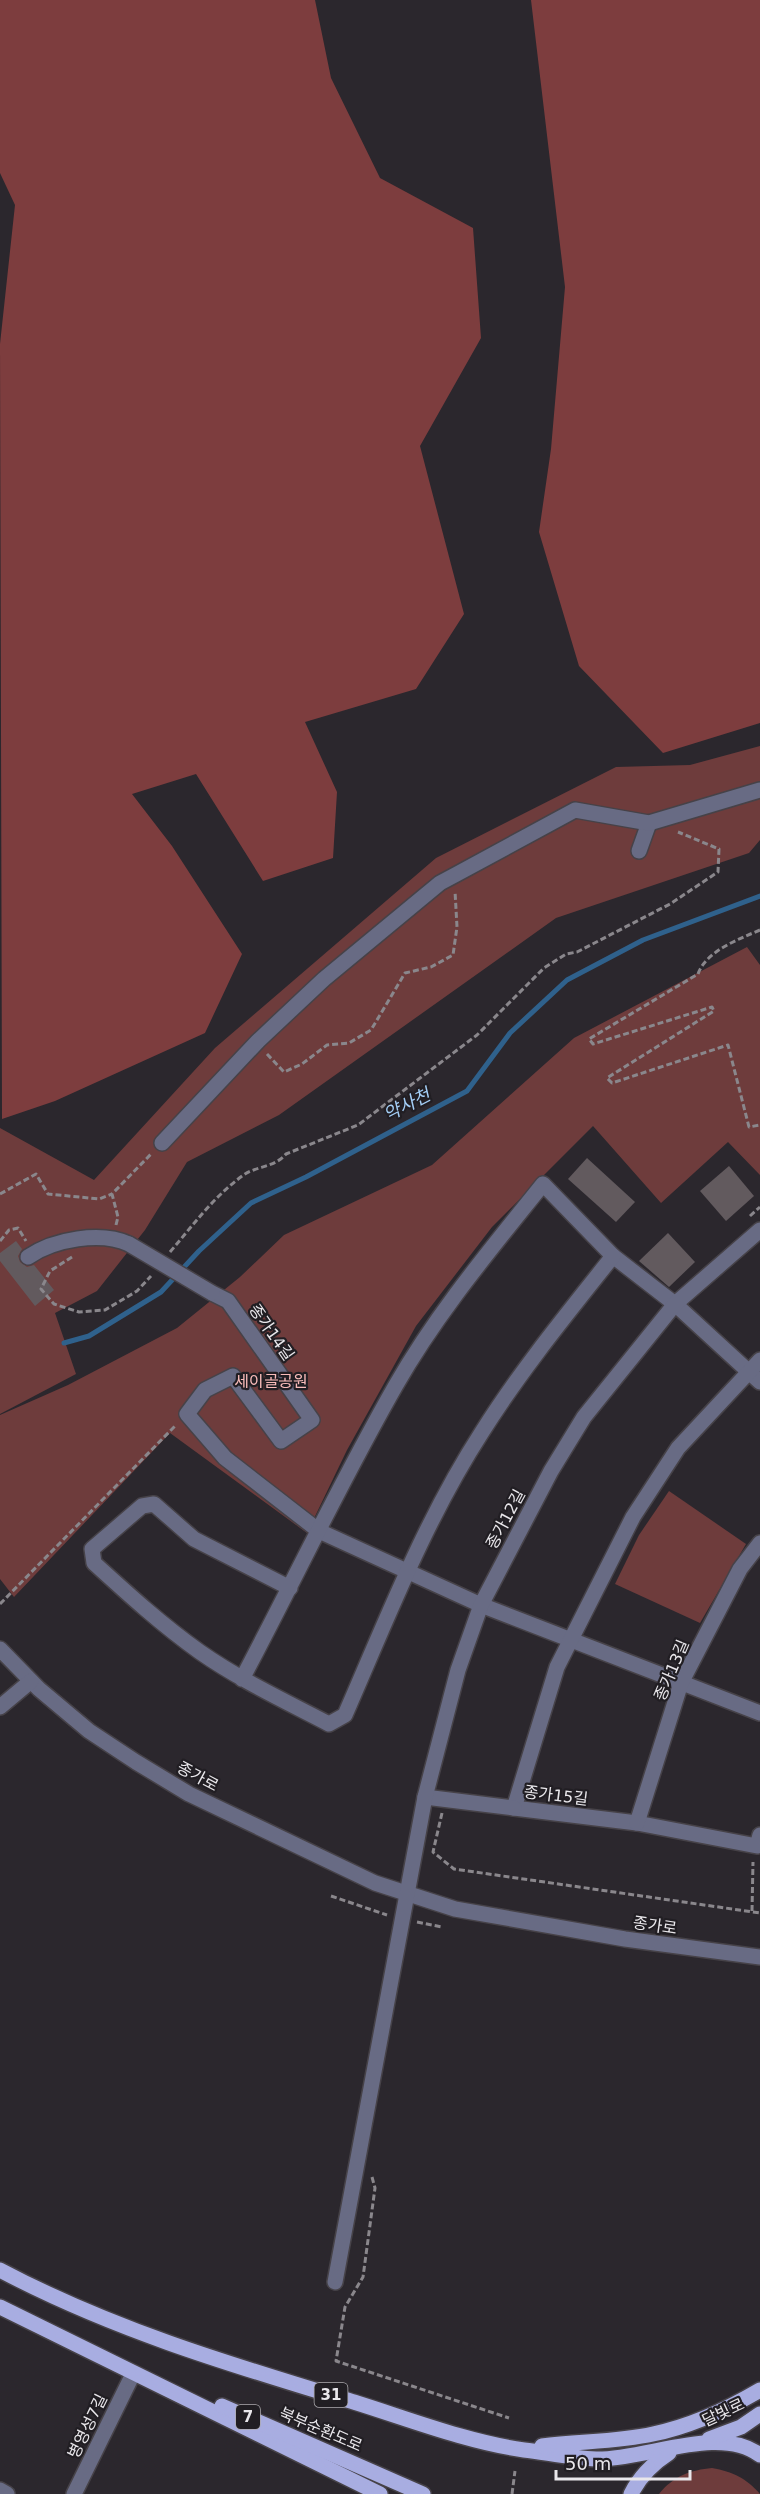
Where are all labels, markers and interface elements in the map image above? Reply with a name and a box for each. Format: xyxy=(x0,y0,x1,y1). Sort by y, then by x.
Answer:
water label: 약사천 xyxy=(380,1083,436,1125)
street label: 종가14길 xyxy=(245,1300,298,1364)
park label: 세이골공원 xyxy=(234,1372,308,1391)
street label: 종가12길 xyxy=(482,1486,529,1552)
street label: 종가13길 xyxy=(650,1637,693,1704)
street label: 종가로 xyxy=(174,1758,222,1795)
street label: 종가15길 xyxy=(523,1782,589,1809)
street label: 종가로 xyxy=(632,1913,678,1938)
road number: 31 xyxy=(314,2383,348,2407)
street label: 병영성7길 xyxy=(64,2391,111,2461)
street label: 달빛로 xyxy=(699,2394,747,2430)
street label: 북부순환도로 xyxy=(276,2403,365,2456)
road number: 7 xyxy=(236,2405,260,2429)
scale bar xyxy=(556,2443,690,2481)
text: 50 m xyxy=(565,2453,611,2474)

